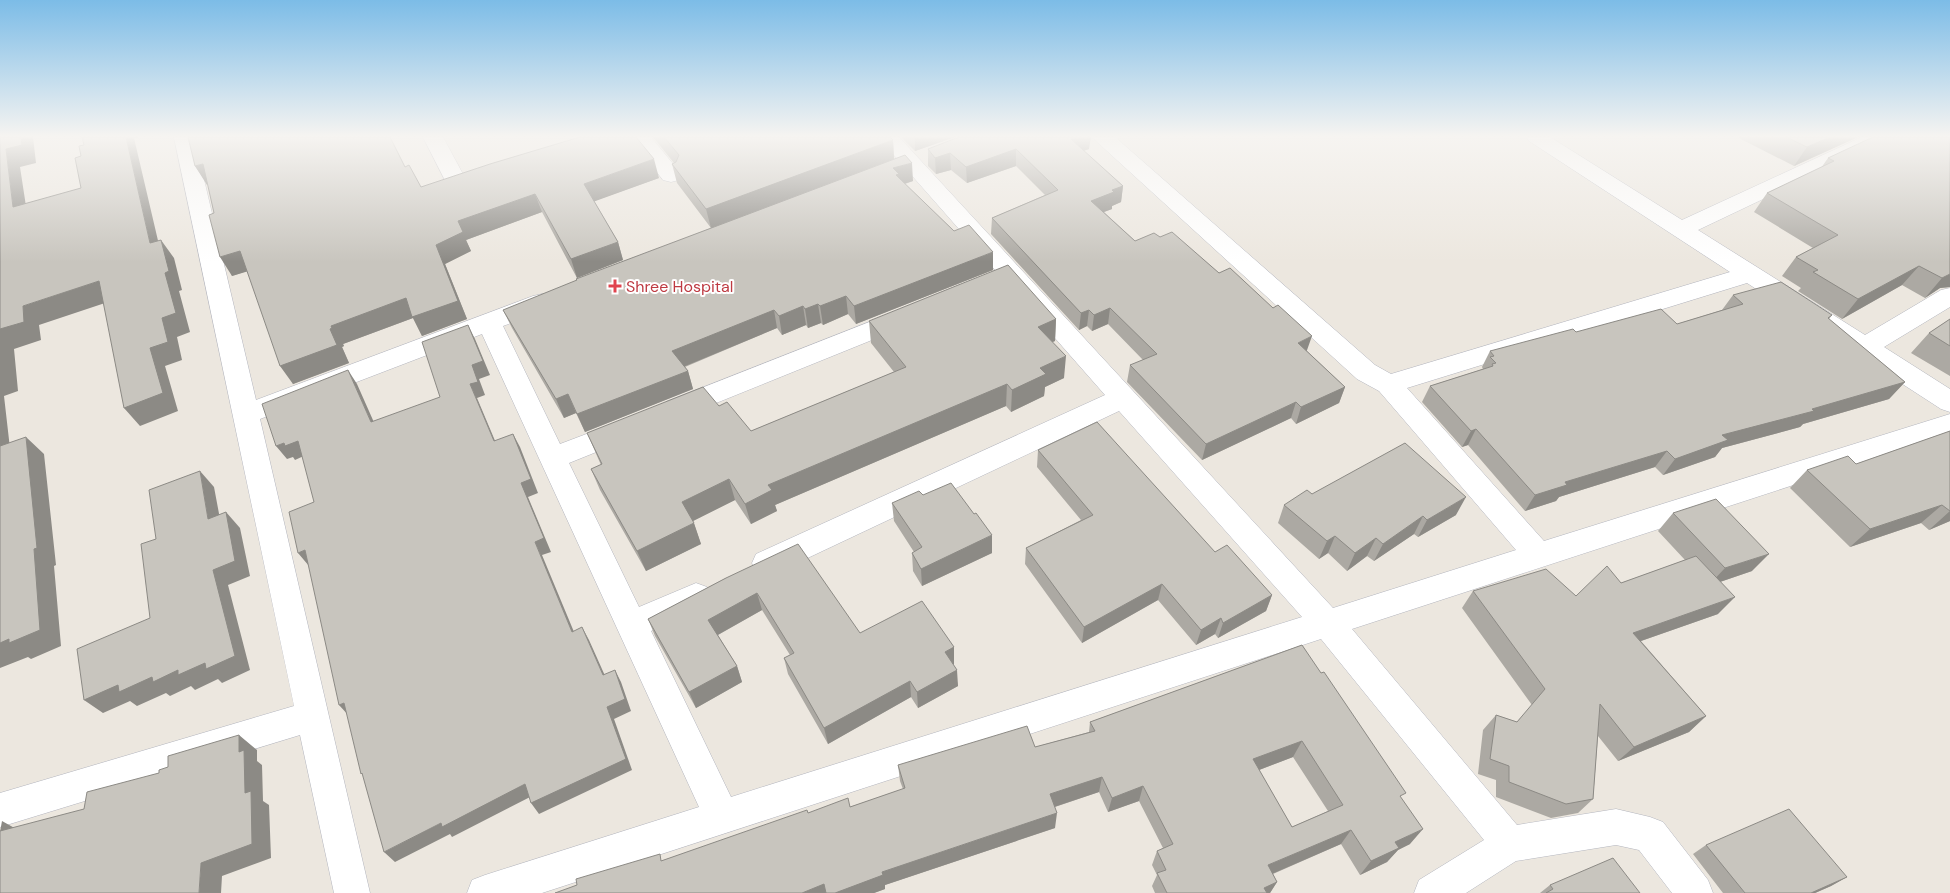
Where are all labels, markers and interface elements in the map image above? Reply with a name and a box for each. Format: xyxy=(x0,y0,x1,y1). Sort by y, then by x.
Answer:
place label: Shree Hospital xyxy=(626,276,733,297)
marker: Shree Hospital xyxy=(608,279,622,293)

